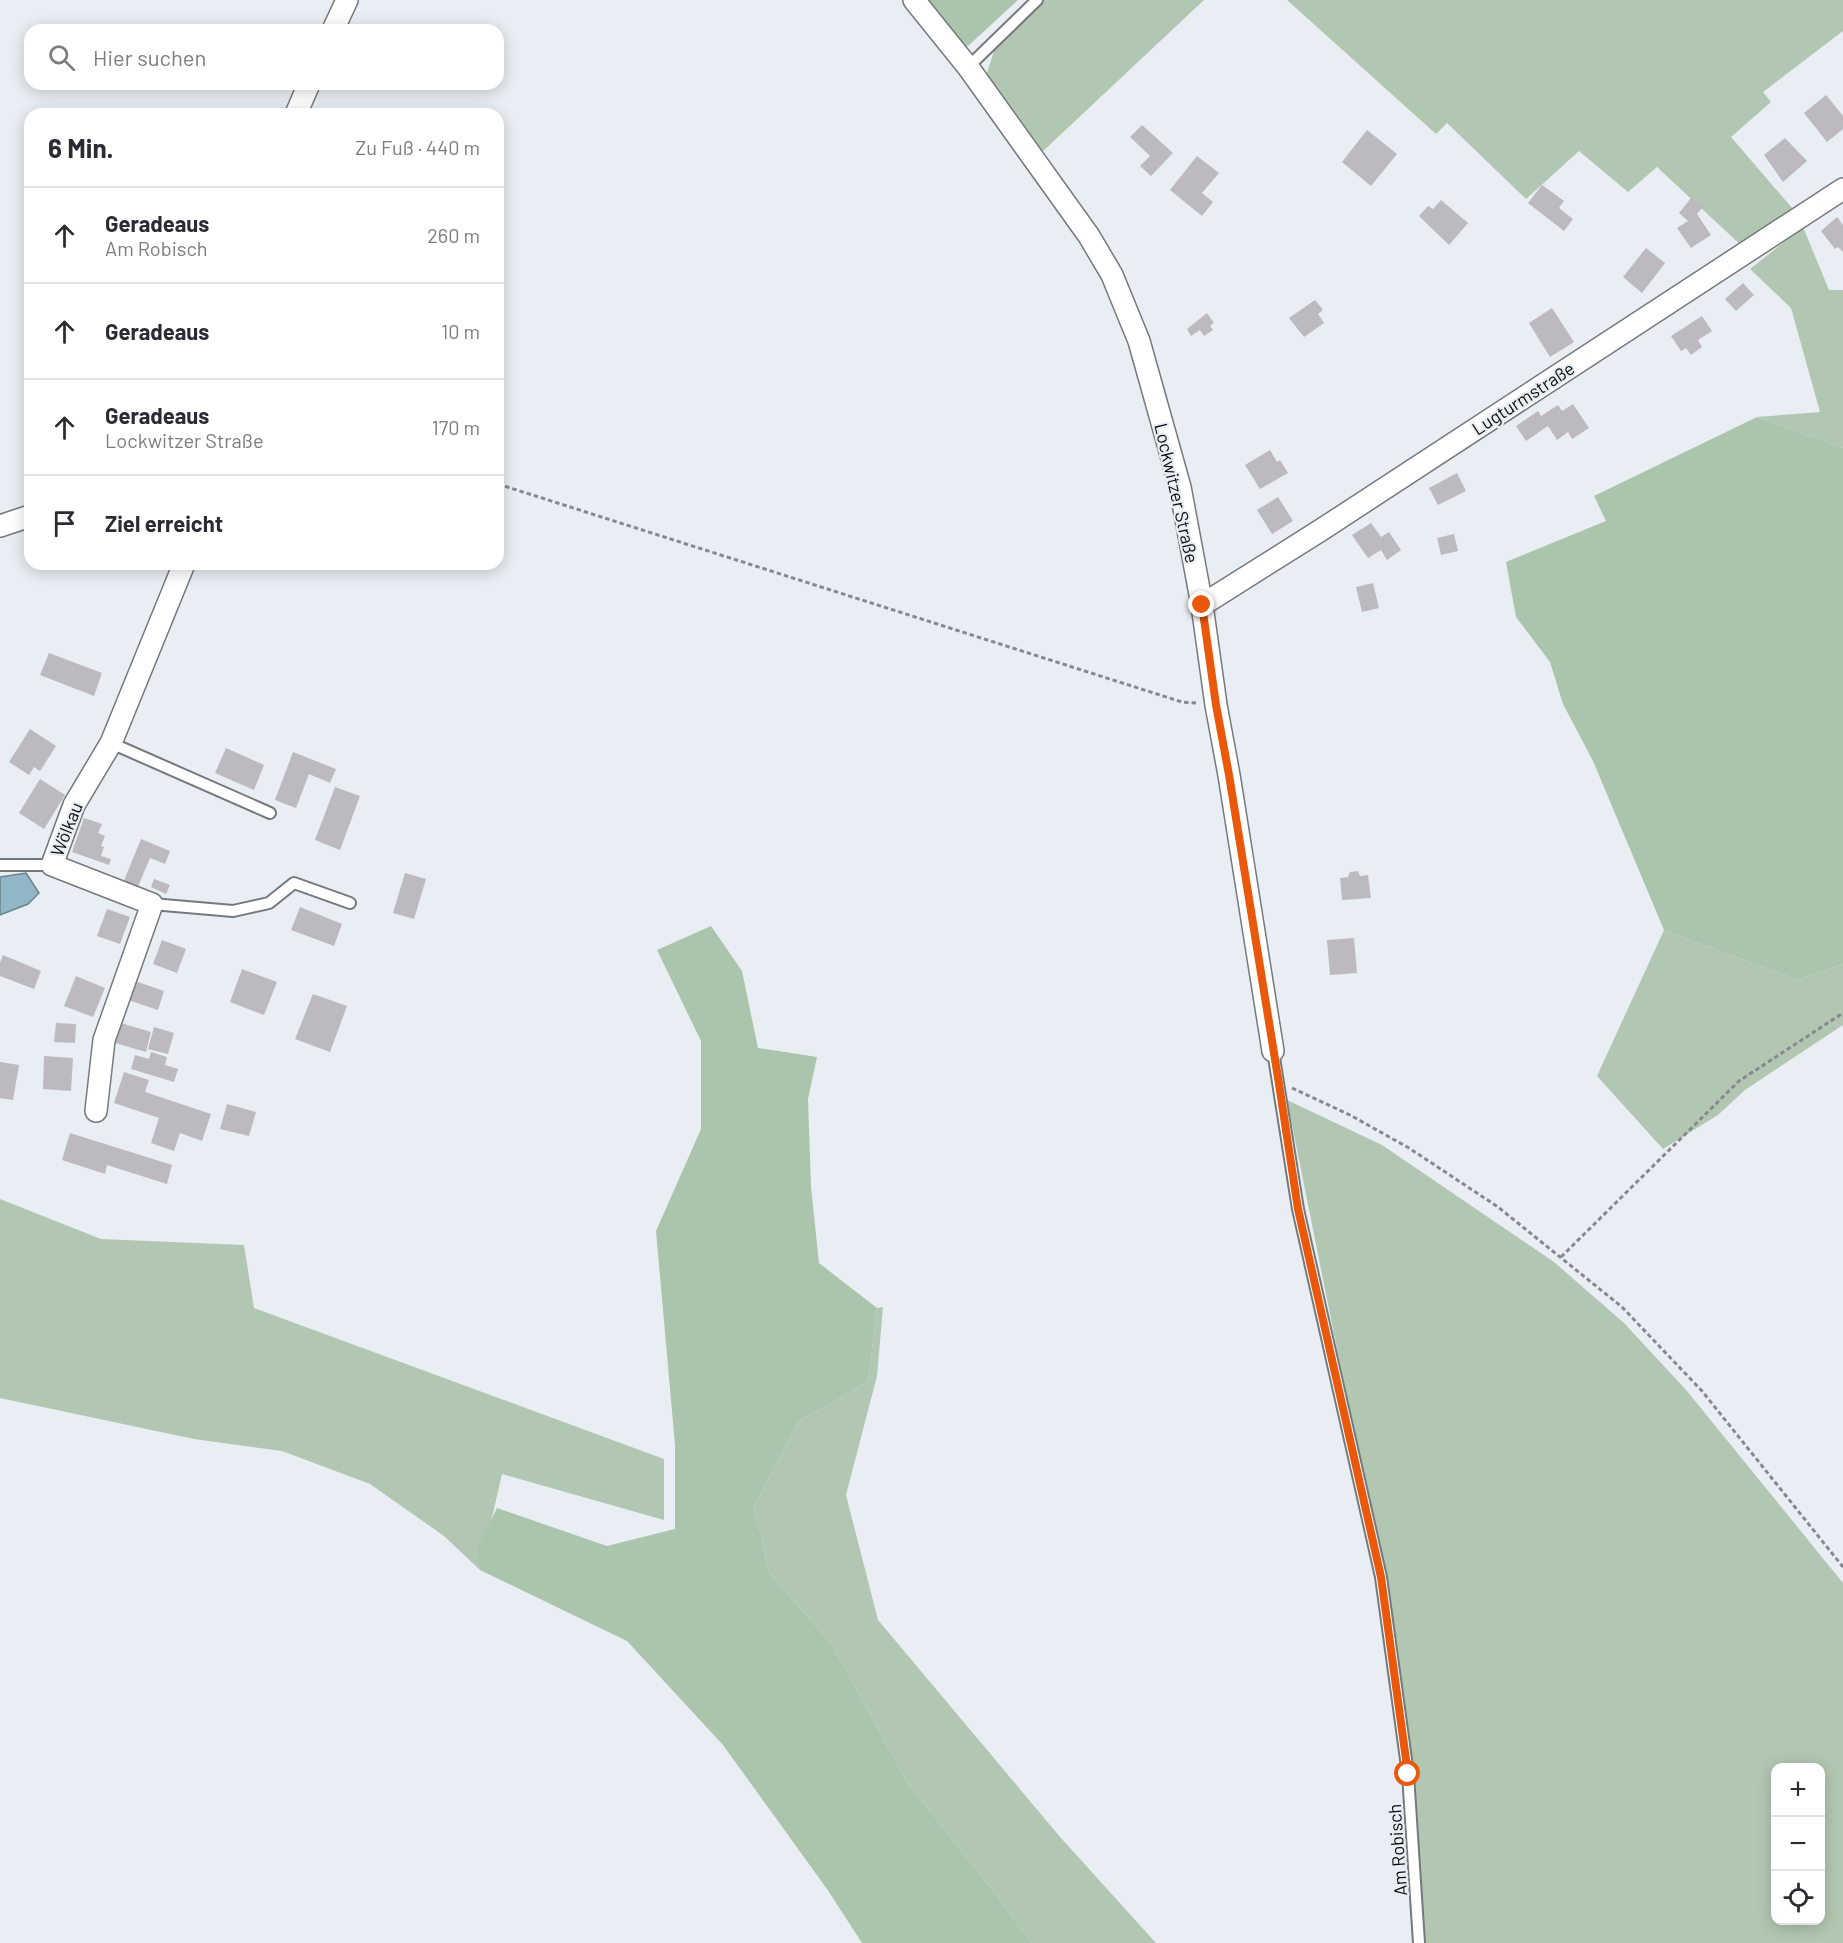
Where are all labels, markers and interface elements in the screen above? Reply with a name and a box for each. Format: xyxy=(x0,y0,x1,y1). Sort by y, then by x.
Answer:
search box xyxy=(24,24,504,90)
icon: search xyxy=(45,41,78,74)
text: Hier suchen xyxy=(93,44,206,70)
text: 6 Min. xyxy=(48,132,113,163)
text: Zu Fuß · 440 m xyxy=(355,135,480,159)
text: Geradeaus xyxy=(105,210,209,236)
icon: ahead xyxy=(48,219,81,252)
text: 260 m xyxy=(427,223,480,247)
text: Am Robisch xyxy=(105,236,208,260)
icon: ahead xyxy=(48,315,81,348)
text: Geradeaus xyxy=(105,318,209,344)
text: 10 m xyxy=(441,319,480,343)
street label: Lugturmstraße xyxy=(1468,357,1578,439)
text: Geradeaus xyxy=(105,402,209,428)
icon: ahead xyxy=(48,411,81,444)
text: 170 m xyxy=(432,415,480,439)
street label: Lockwitzer Straße xyxy=(1150,421,1204,565)
text: Lockwitzer Straße xyxy=(105,428,264,452)
icon: arrive xyxy=(48,507,81,540)
text: Ziel erreicht xyxy=(105,510,223,536)
route end xyxy=(1188,591,1214,617)
street label: Wölkau xyxy=(45,799,87,859)
route start xyxy=(1394,1760,1420,1786)
map controls xyxy=(1771,1763,1825,1925)
button: + xyxy=(1771,1763,1825,1817)
street label: Am Robisch xyxy=(1383,1803,1411,1897)
button: − xyxy=(1771,1817,1825,1871)
button: locate xyxy=(1771,1871,1825,1925)

